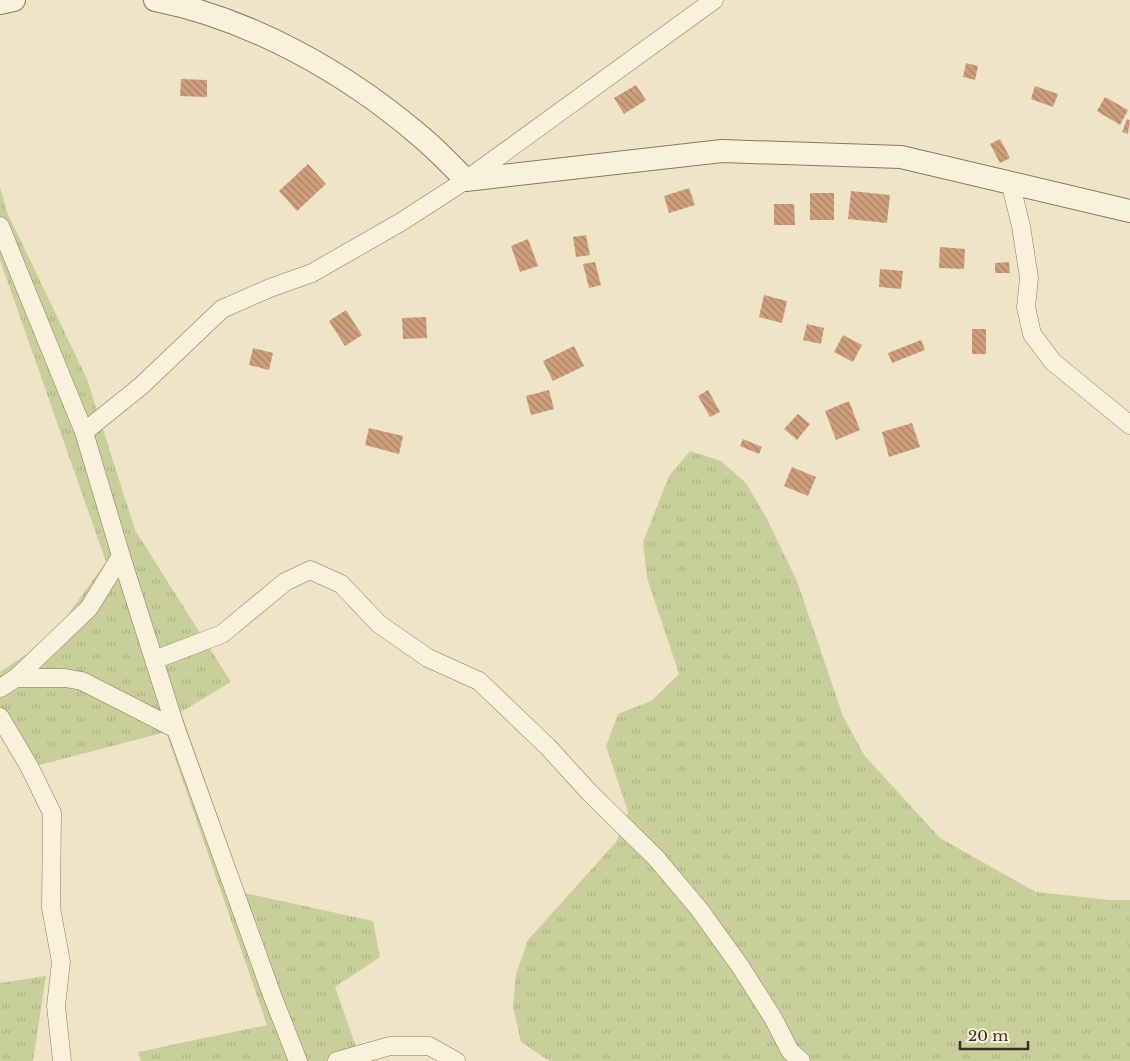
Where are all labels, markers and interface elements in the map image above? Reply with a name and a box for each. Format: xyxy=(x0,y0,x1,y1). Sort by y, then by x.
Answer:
scale bar xyxy=(960,1018,1028,1050)
text: 20 m xyxy=(968,1026,1008,1045)

